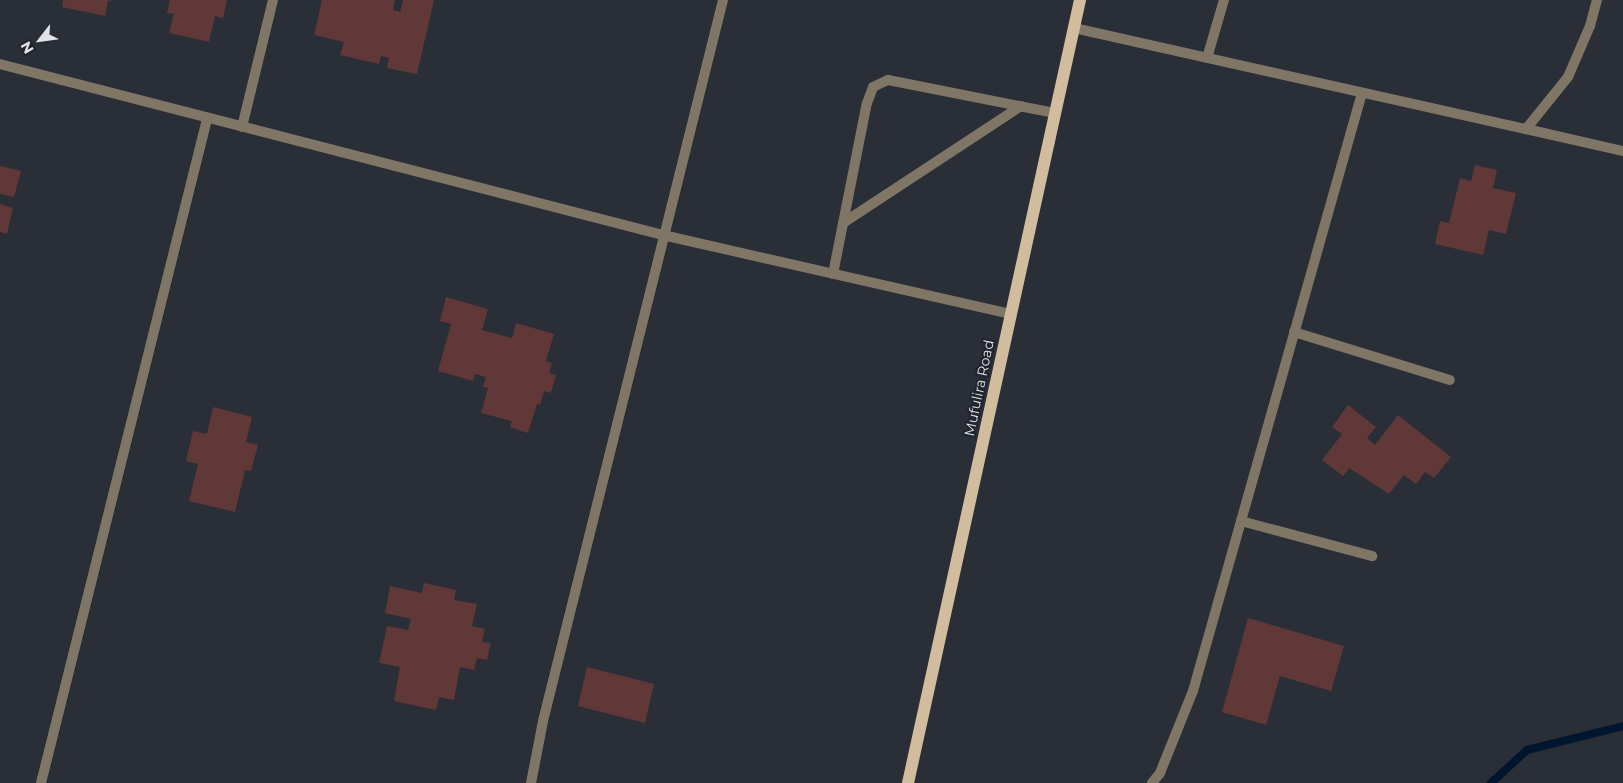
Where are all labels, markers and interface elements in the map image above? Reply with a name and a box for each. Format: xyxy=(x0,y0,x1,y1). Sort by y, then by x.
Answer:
north arrow xyxy=(15,15,65,65)
text: N xyxy=(16,38,38,57)
street label: Mufulira Road xyxy=(961,338,997,438)

